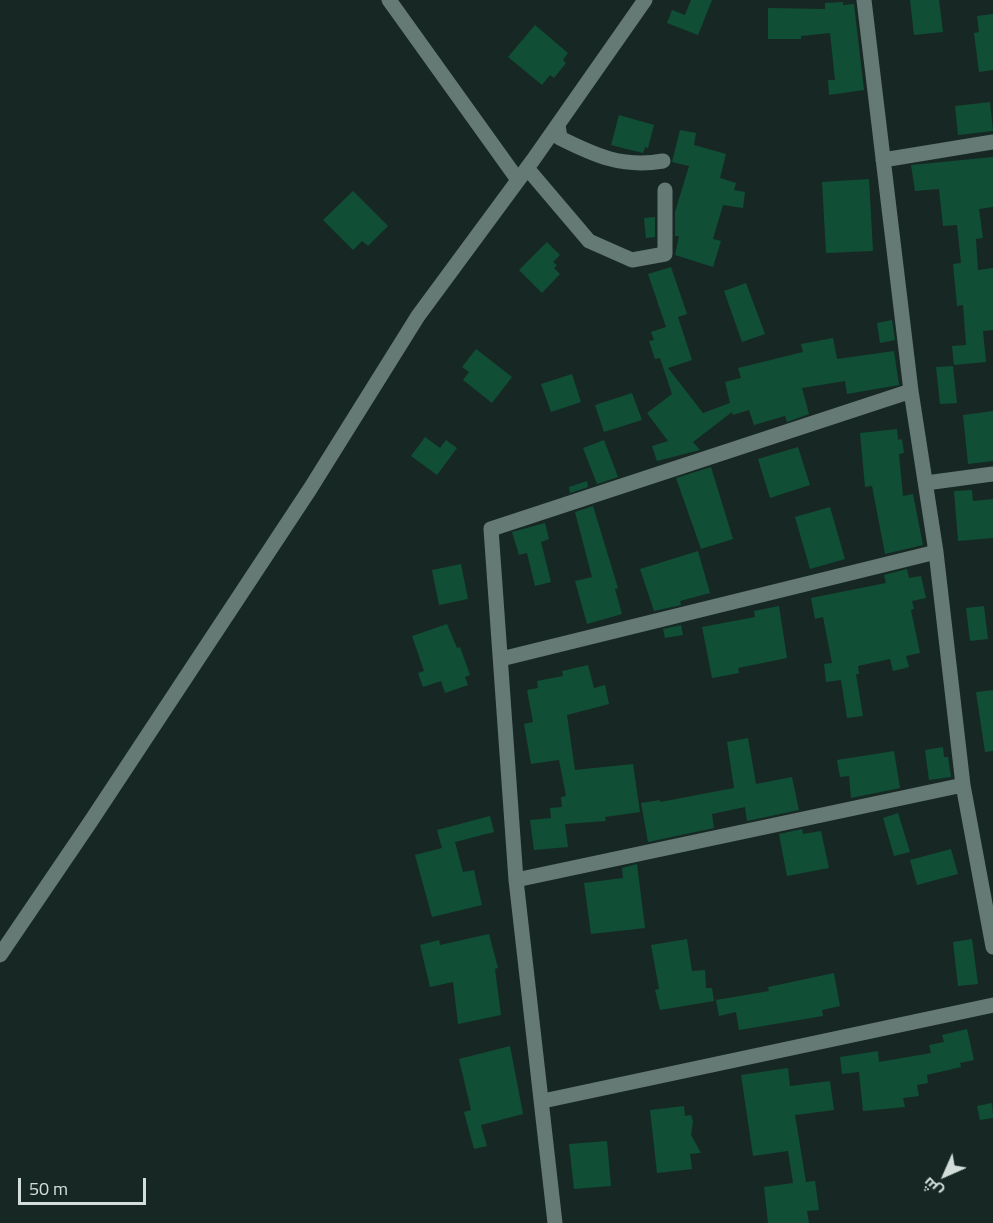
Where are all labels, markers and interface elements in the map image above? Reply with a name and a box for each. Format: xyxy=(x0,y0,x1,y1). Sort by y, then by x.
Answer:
north arrow xyxy=(915,1145,975,1205)
scale bar xyxy=(21,1166,148,1204)
text: ش xyxy=(914,1170,950,1206)
text: 50 m xyxy=(29,1172,68,1205)

